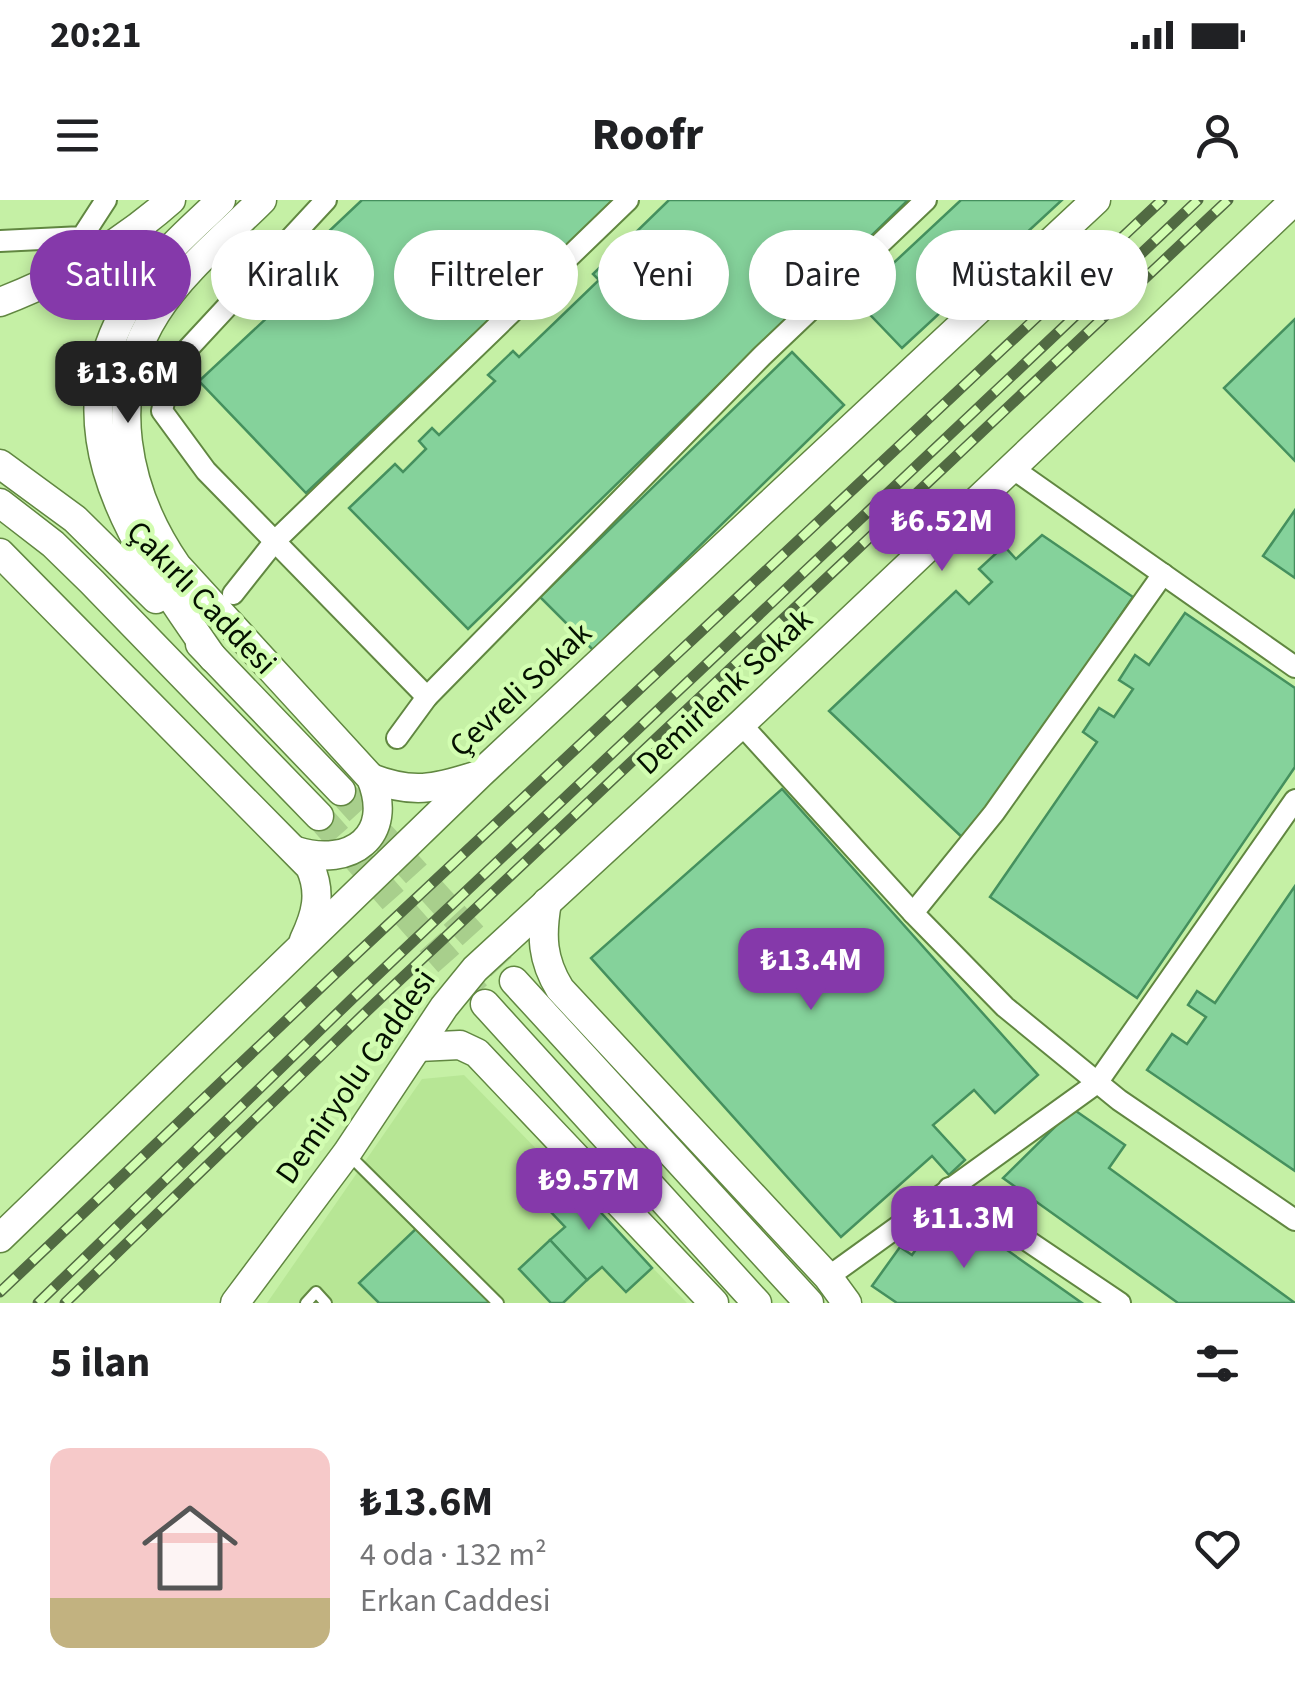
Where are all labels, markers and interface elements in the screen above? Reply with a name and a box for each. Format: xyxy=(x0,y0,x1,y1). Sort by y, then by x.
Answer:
text: 20:21 xyxy=(50,8,142,62)
text: Roofr xyxy=(592,103,703,167)
icon: menu xyxy=(50,108,105,163)
icon: person xyxy=(1190,108,1245,163)
chip: Satılık xyxy=(30,230,191,320)
chip: Kiralık xyxy=(211,230,374,320)
chip: Filtreler xyxy=(394,230,578,320)
chip: Yeni xyxy=(598,230,729,320)
chip: Daire xyxy=(749,230,896,320)
chip: Müstakil ev xyxy=(916,230,1148,320)
pin: ₺13.6M xyxy=(47,341,209,426)
text: ₺13.6M xyxy=(77,350,179,396)
pin: ₺6.52M xyxy=(861,489,1023,574)
text: ₺6.52M xyxy=(891,498,993,544)
street label: Çakırlı Caddesi xyxy=(116,510,287,685)
street label: Demirlenk Sokak xyxy=(626,597,823,786)
street label: Çevreli Sokak xyxy=(439,611,602,768)
pin: ₺13.4M xyxy=(730,928,892,1013)
text: ₺13.4M xyxy=(760,937,862,983)
street label: Demiryolu Caddesi xyxy=(264,960,447,1193)
pin: ₺9.57M xyxy=(508,1148,670,1233)
text: ₺9.57M xyxy=(538,1157,640,1203)
pin: ₺11.3M xyxy=(883,1186,1045,1271)
text: ₺11.3M xyxy=(913,1195,1015,1241)
text: 5 ilan xyxy=(50,1333,150,1393)
icon: filters xyxy=(1190,1336,1245,1391)
text: ₺13.6M xyxy=(360,1472,493,1532)
icon: home xyxy=(130,1488,250,1608)
icon: heart xyxy=(1190,1521,1245,1576)
text: 4 oda · 132 m² xyxy=(360,1532,547,1578)
text: Erkan Caddesi xyxy=(360,1578,551,1624)

